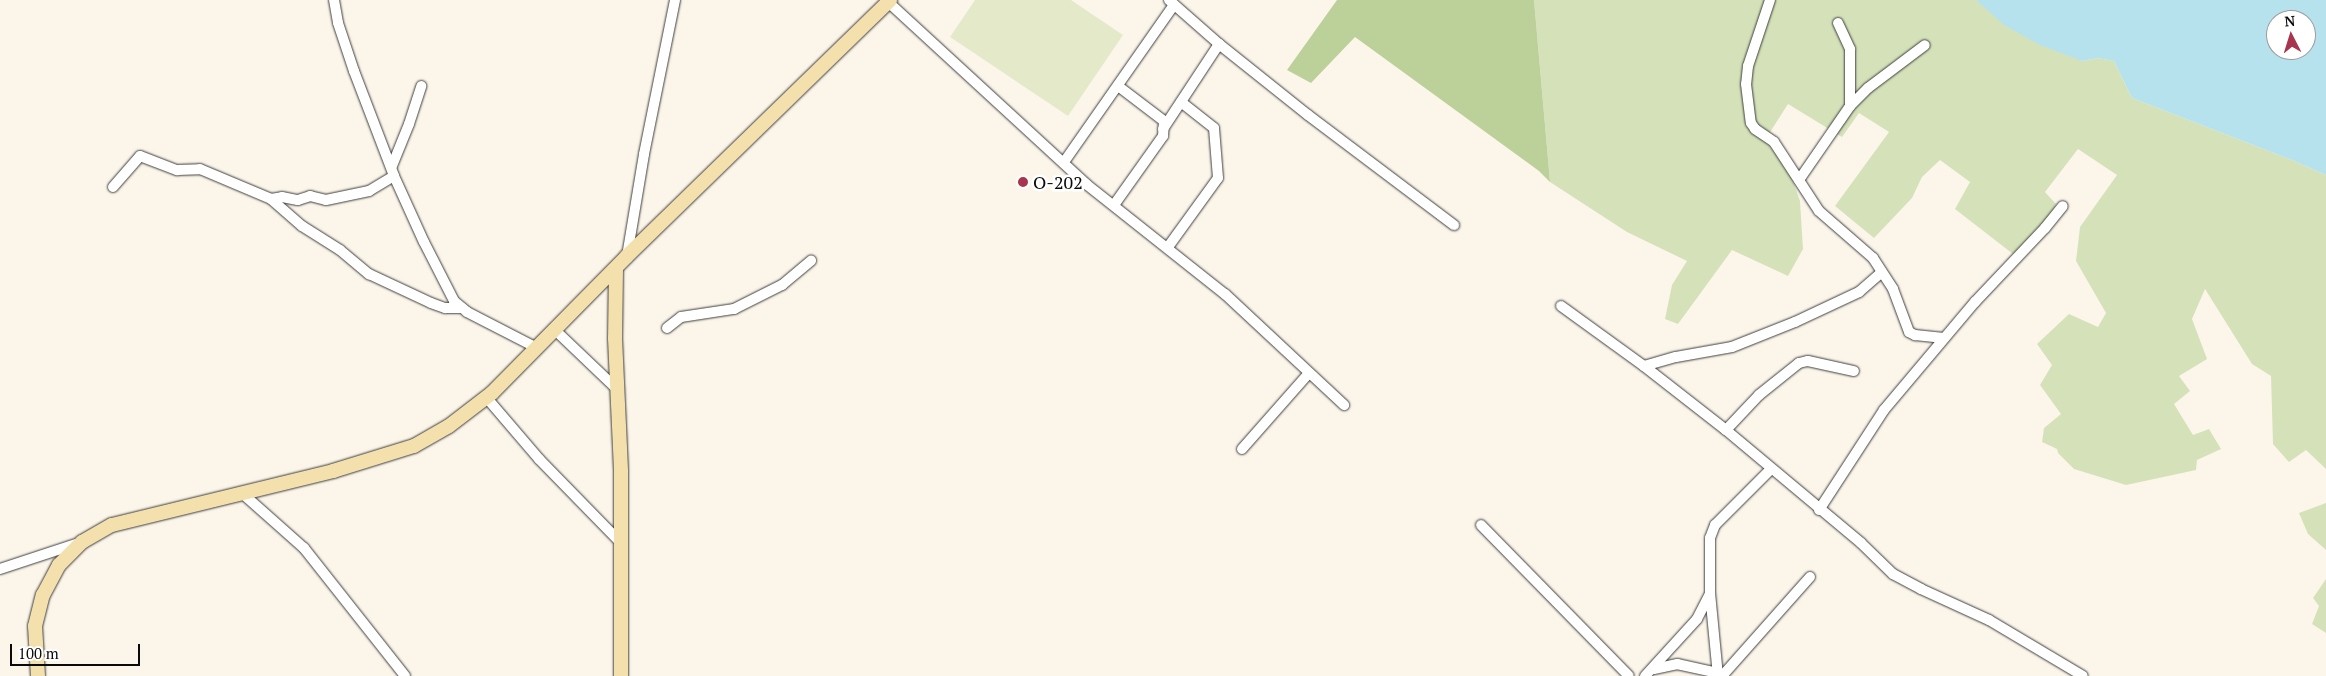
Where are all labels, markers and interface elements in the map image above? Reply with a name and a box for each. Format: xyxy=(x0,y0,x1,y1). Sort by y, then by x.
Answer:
north arrow xyxy=(2266,10,2316,60)
text: N xyxy=(2284,11,2296,30)
place label: O-202 xyxy=(1033,171,1083,193)
marker: O-202 xyxy=(1017,176,1029,188)
scale bar xyxy=(12,634,142,666)
text: 100 m xyxy=(18,643,59,663)

